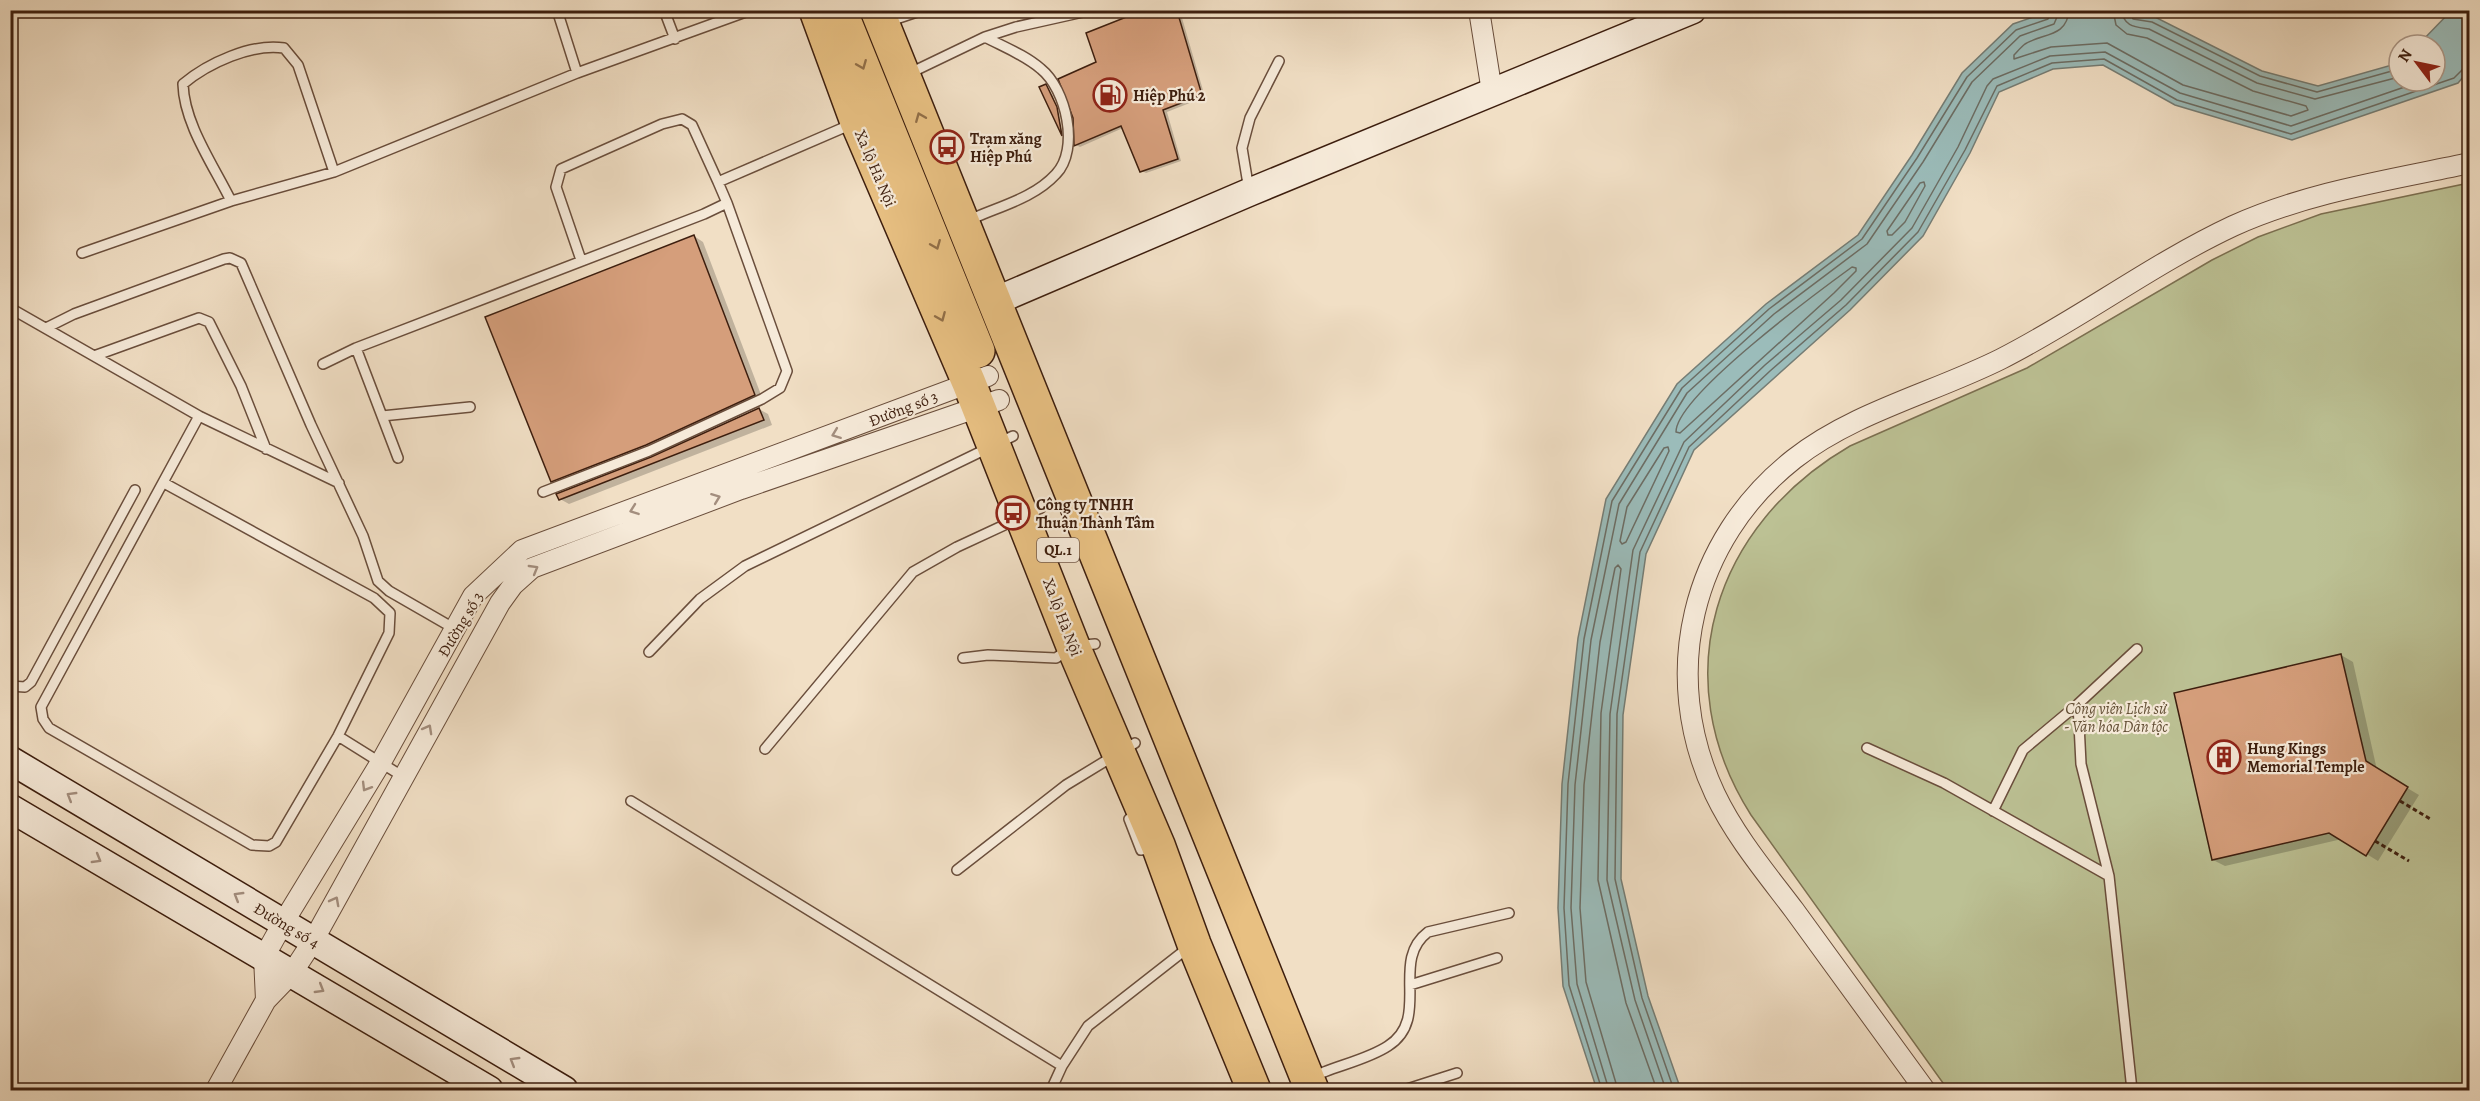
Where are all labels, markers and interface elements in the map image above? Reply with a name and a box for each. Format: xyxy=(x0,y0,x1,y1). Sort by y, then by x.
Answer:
north arrow xyxy=(2387,33,2447,93)
text: N xyxy=(2393,45,2418,66)
one-way arrow xyxy=(855,58,867,69)
fuel station icon: Hiệp Phú 2 xyxy=(1092,77,1128,113)
place label: Hiệp Phú 2 xyxy=(1133,85,1206,107)
one-way arrow xyxy=(915,113,927,124)
street label: Xa lộ Hà Nội xyxy=(849,126,901,210)
place label: Trạm xăng Hiệp Phú xyxy=(970,128,1042,168)
bus stop icon: Trạm xăng Hiệp Phú xyxy=(929,129,965,165)
one-way arrow xyxy=(929,239,941,250)
one-way arrow xyxy=(934,311,946,322)
street label: Đường số 3 xyxy=(865,386,941,432)
one-way arrow xyxy=(831,426,842,439)
one-way arrow xyxy=(710,493,721,506)
place label: Công ty TNHH Thuận Thành Tâm xyxy=(1036,494,1155,534)
bus stop icon: Công ty TNHH Thuận Thành Tâm xyxy=(995,495,1031,531)
one-way arrow xyxy=(629,502,640,515)
road number: QL.1 xyxy=(1037,538,1079,562)
one-way arrow xyxy=(528,564,538,576)
street label: Xa lộ Hà Nội xyxy=(1037,575,1087,660)
street label: Đường số 3 xyxy=(433,588,489,661)
park label: Công viên Lịch sử - Văn hóa Dân tộc xyxy=(2064,698,2168,738)
one-way arrow xyxy=(421,725,432,736)
place label: Hung Kings Memorial Temple xyxy=(2247,738,2365,778)
building icon: Hung Kings Memorial Temple xyxy=(2206,739,2242,775)
one-way arrow xyxy=(361,781,373,791)
one-way arrow xyxy=(67,792,77,804)
one-way arrow xyxy=(91,852,101,863)
one-way arrow xyxy=(234,892,244,904)
one-way arrow xyxy=(328,896,339,907)
street label: Đường số 4 xyxy=(249,898,324,954)
one-way arrow xyxy=(314,982,324,994)
one-way arrow xyxy=(510,1056,520,1068)

